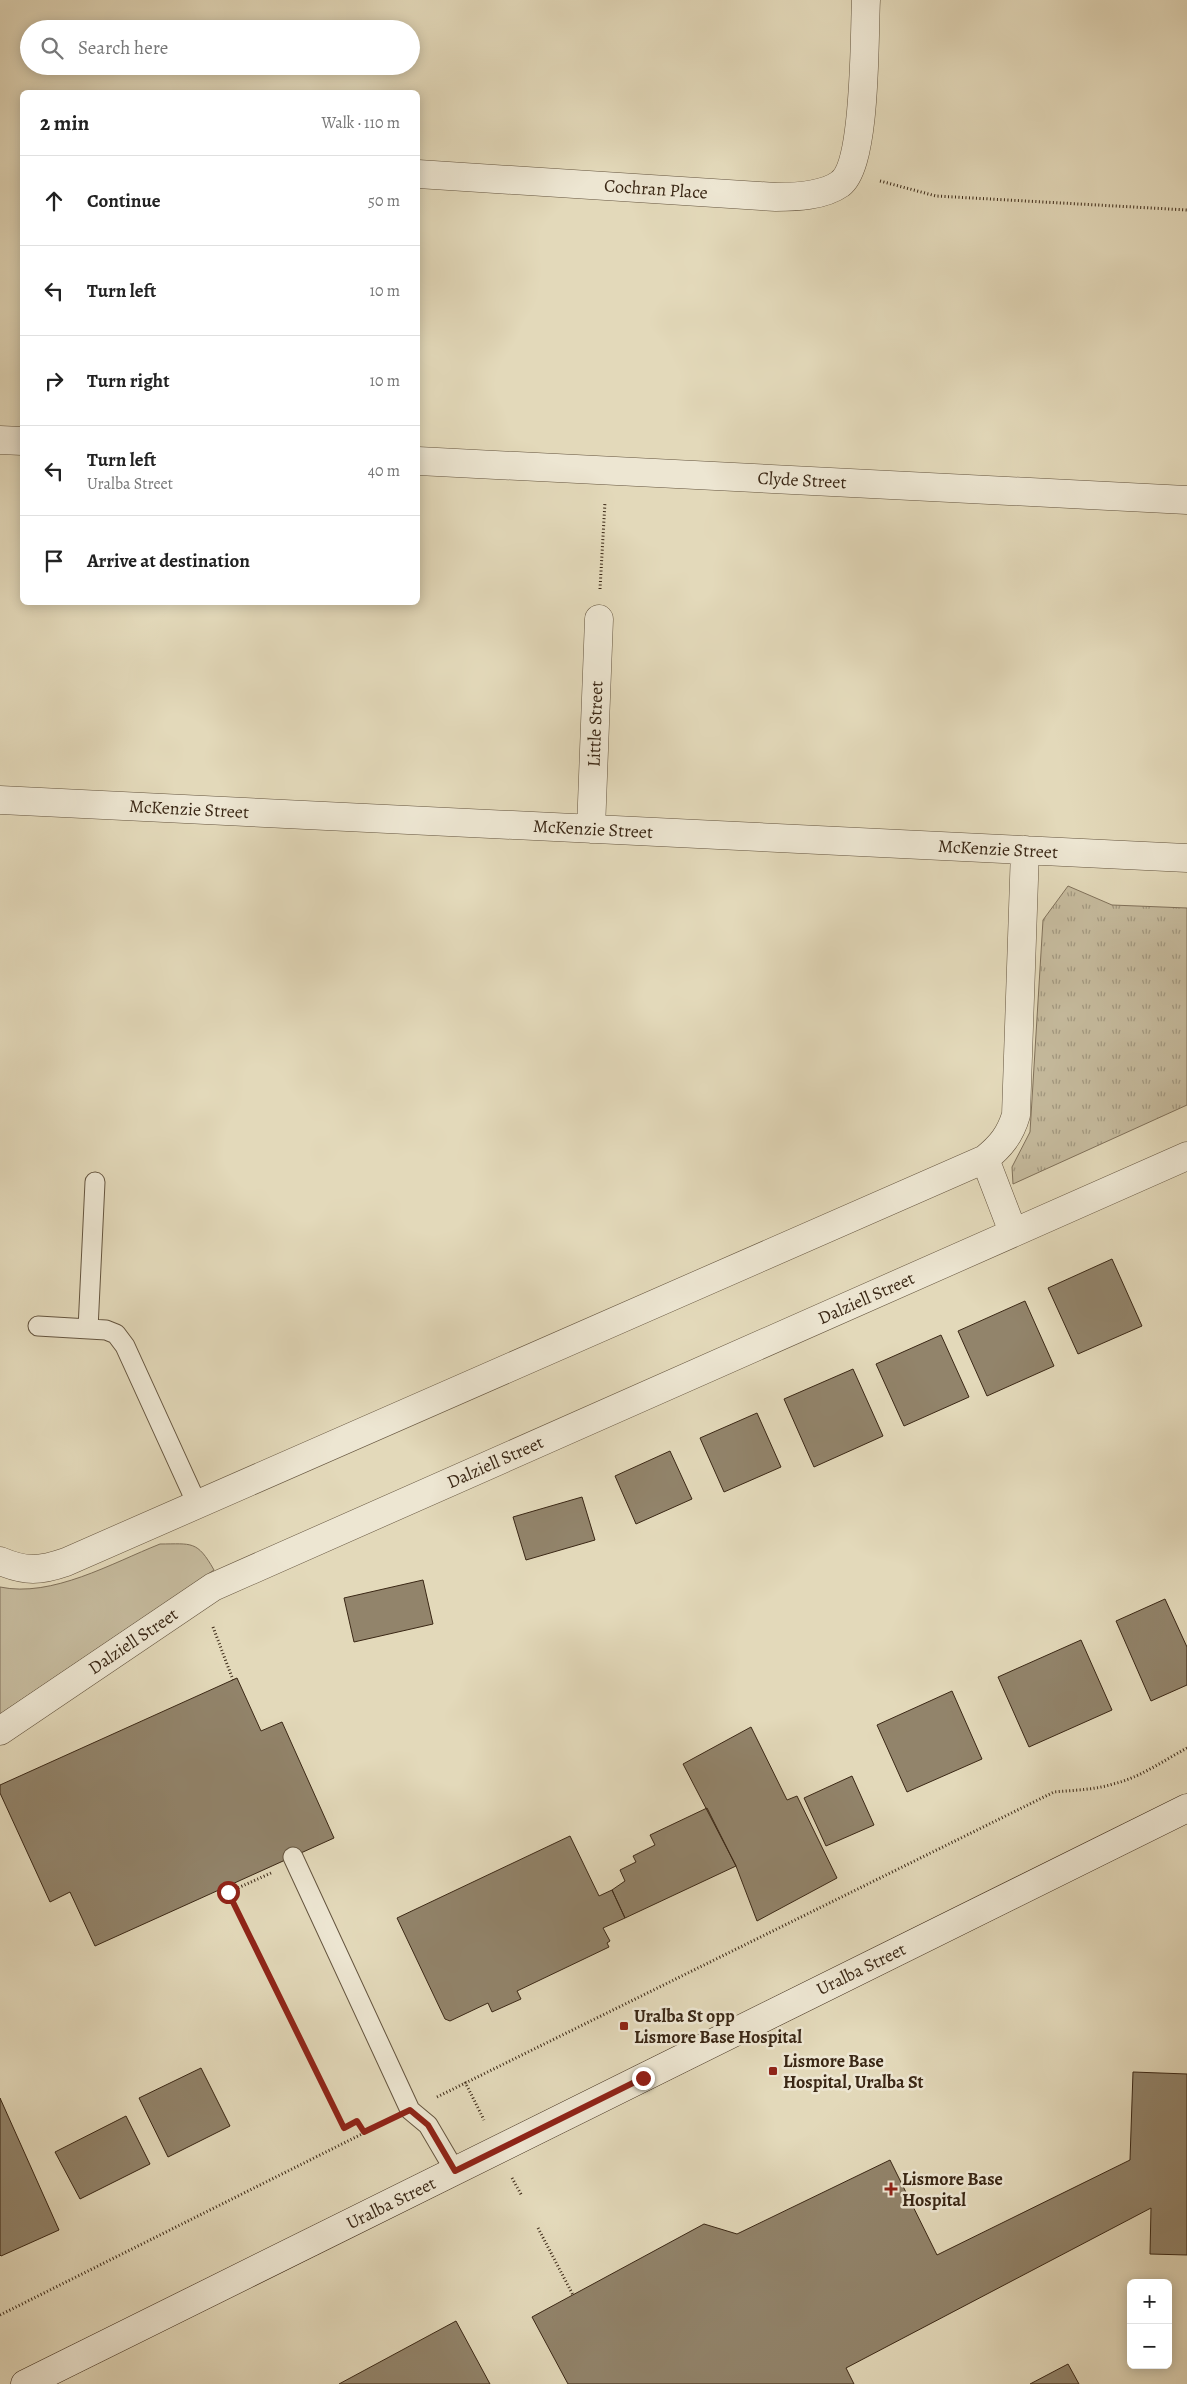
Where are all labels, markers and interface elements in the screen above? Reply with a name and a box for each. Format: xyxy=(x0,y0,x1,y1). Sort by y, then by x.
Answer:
search box xyxy=(20,20,420,75)
icon: search xyxy=(38,34,66,62)
text: Search here xyxy=(78,35,168,61)
text: 2 min xyxy=(40,109,89,137)
text: Walk · 110 m xyxy=(322,112,400,134)
street label: Cochran Place xyxy=(603,173,709,205)
icon: ahead xyxy=(40,187,68,215)
text: Continue xyxy=(87,188,161,214)
text: 50 m xyxy=(368,190,400,212)
icon: left xyxy=(40,277,68,305)
text: Turn left xyxy=(87,278,156,304)
text: 10 m xyxy=(370,280,400,302)
icon: right xyxy=(40,367,68,395)
text: Turn right xyxy=(87,368,169,394)
text: 10 m xyxy=(370,370,400,392)
text: Turn left xyxy=(87,447,156,473)
icon: left xyxy=(40,457,68,485)
text: 40 m xyxy=(368,460,400,482)
street label: Clyde Street xyxy=(757,466,847,494)
text: Uralba Street xyxy=(87,473,173,495)
icon: arrive xyxy=(40,547,68,575)
text: Arrive at destination xyxy=(87,548,250,574)
street label: Little Street xyxy=(582,680,609,768)
street label: McKenzie Street xyxy=(128,794,250,824)
street label: McKenzie Street xyxy=(532,814,654,844)
street label: McKenzie Street xyxy=(937,834,1059,864)
street label: Dalziell Street xyxy=(814,1266,918,1330)
street label: Dalziell Street xyxy=(443,1430,547,1494)
street label: Dalziell Street xyxy=(83,1602,183,1680)
route start xyxy=(217,1881,240,1904)
street label: Uralba Street xyxy=(812,1937,910,2001)
place label: Uralba St opp Lismore Base Hospital xyxy=(634,2004,802,2049)
marker: Uralba St opp Lismore Base Hospital xyxy=(618,2020,630,2032)
place label: Lismore Base Hospital, Uralba St xyxy=(783,2049,924,2094)
marker: Lismore Base Hospital, Uralba St xyxy=(767,2065,779,2077)
route end xyxy=(632,2067,655,2090)
place label: Lismore Base Hospital xyxy=(902,2167,1003,2212)
street label: Uralba Street xyxy=(342,2171,440,2235)
marker: Lismore Base Hospital xyxy=(884,2182,898,2196)
map controls xyxy=(1127,2279,1172,2369)
button: + xyxy=(1127,2279,1172,2324)
button: − xyxy=(1127,2324,1172,2369)

